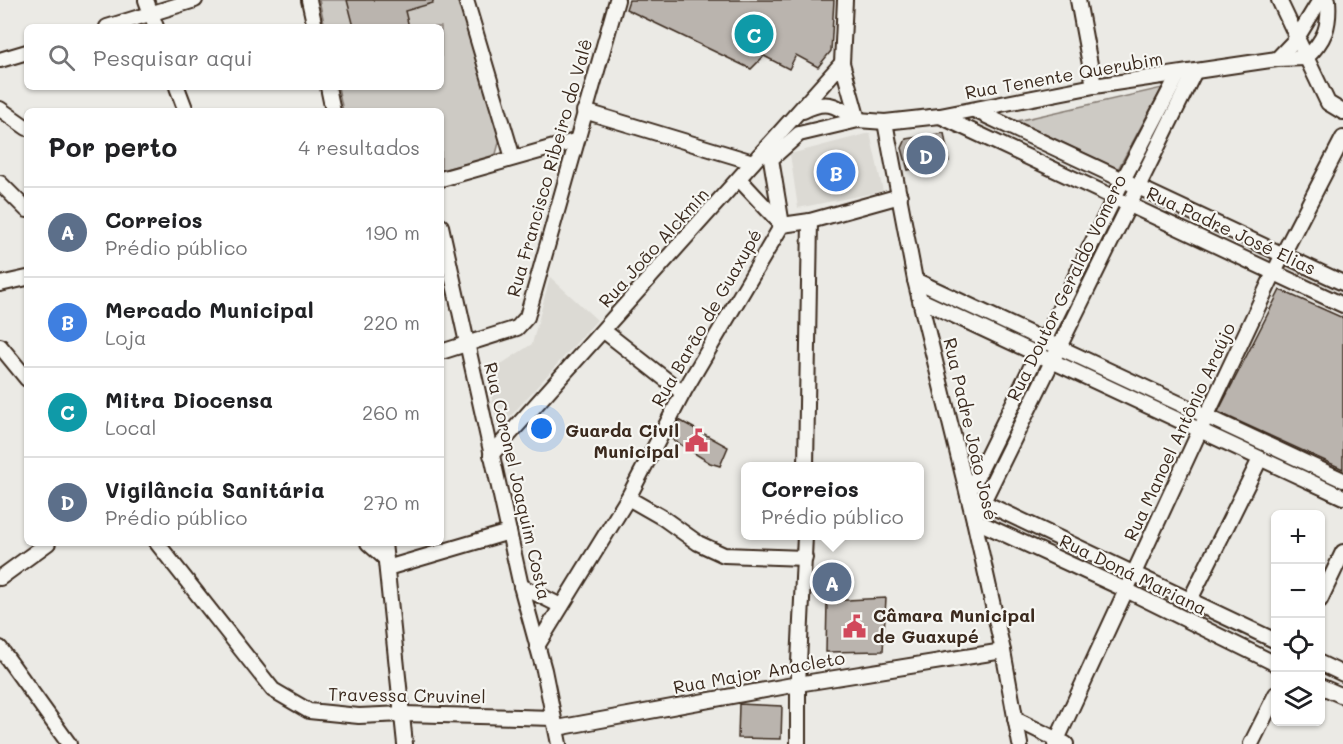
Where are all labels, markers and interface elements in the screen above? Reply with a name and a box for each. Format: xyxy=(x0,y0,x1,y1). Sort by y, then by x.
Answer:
pin: C xyxy=(734,12,774,57)
search box xyxy=(24,24,444,90)
street label: Rua Francisco Ribeiro do Valê xyxy=(501,36,597,300)
icon: search xyxy=(45,41,78,74)
text: Pesquisar aqui xyxy=(93,43,253,72)
street label: Rua Tenente Querubim xyxy=(963,46,1165,104)
text: Por perto xyxy=(48,130,177,164)
pin: D xyxy=(906,132,946,178)
text: 4 resultados xyxy=(298,134,420,160)
pin: B xyxy=(816,150,856,195)
street label: Rua Doutor Geraldo Vomero xyxy=(1001,170,1132,405)
street label: Rua Padre José Elias xyxy=(1143,180,1320,280)
street label: Rua João Alckmin xyxy=(593,182,714,312)
text: Correios xyxy=(105,205,203,234)
text: A xyxy=(61,219,74,245)
text: 190 m xyxy=(365,219,420,245)
street label: Rua Barão de Guaxupé xyxy=(645,224,767,411)
text: Prédio público xyxy=(105,234,247,260)
text: Mercado Municipal xyxy=(105,295,314,324)
text: B xyxy=(61,309,74,335)
text: 220 m xyxy=(363,309,420,335)
street label: Rua Manoel Antônio Araújo xyxy=(1118,318,1240,545)
text: Loja xyxy=(105,324,147,350)
street label: Rua Padre João José xyxy=(938,335,1004,522)
street label: Rua Coronel Joaquim Costa xyxy=(479,360,557,602)
text: Mitra Diocensa xyxy=(105,385,273,414)
text: C xyxy=(60,399,75,425)
text: 260 m xyxy=(362,399,420,425)
text: Local xyxy=(105,414,157,440)
your location xyxy=(527,414,556,443)
place label: Guarda Civil Municipal xyxy=(565,418,679,463)
public building icon: Guarda Civil Municipal xyxy=(684,428,710,454)
popup xyxy=(741,462,924,540)
text: Correios xyxy=(761,474,859,503)
text: Vigilância Sanitária xyxy=(105,475,325,504)
text: D xyxy=(60,489,75,515)
text: 270 m xyxy=(363,489,420,515)
text: Prédio público xyxy=(761,503,904,529)
text: Prédio público xyxy=(105,504,247,530)
map controls xyxy=(1271,510,1325,726)
button: + xyxy=(1271,510,1325,564)
street label: Rua Doná Mariana xyxy=(1056,528,1211,620)
pin: A xyxy=(812,560,852,604)
button: − xyxy=(1271,564,1325,618)
place label: Câmara Municipal de Guaxupé xyxy=(873,603,1035,648)
public building icon: Câmara Municipal de Guaxupé xyxy=(842,613,868,639)
button: locate xyxy=(1271,618,1325,672)
street label: Rua Major Anacleto xyxy=(671,645,847,699)
button: layers xyxy=(1271,672,1325,726)
street label: Travessa Cruvinel xyxy=(328,682,486,708)

